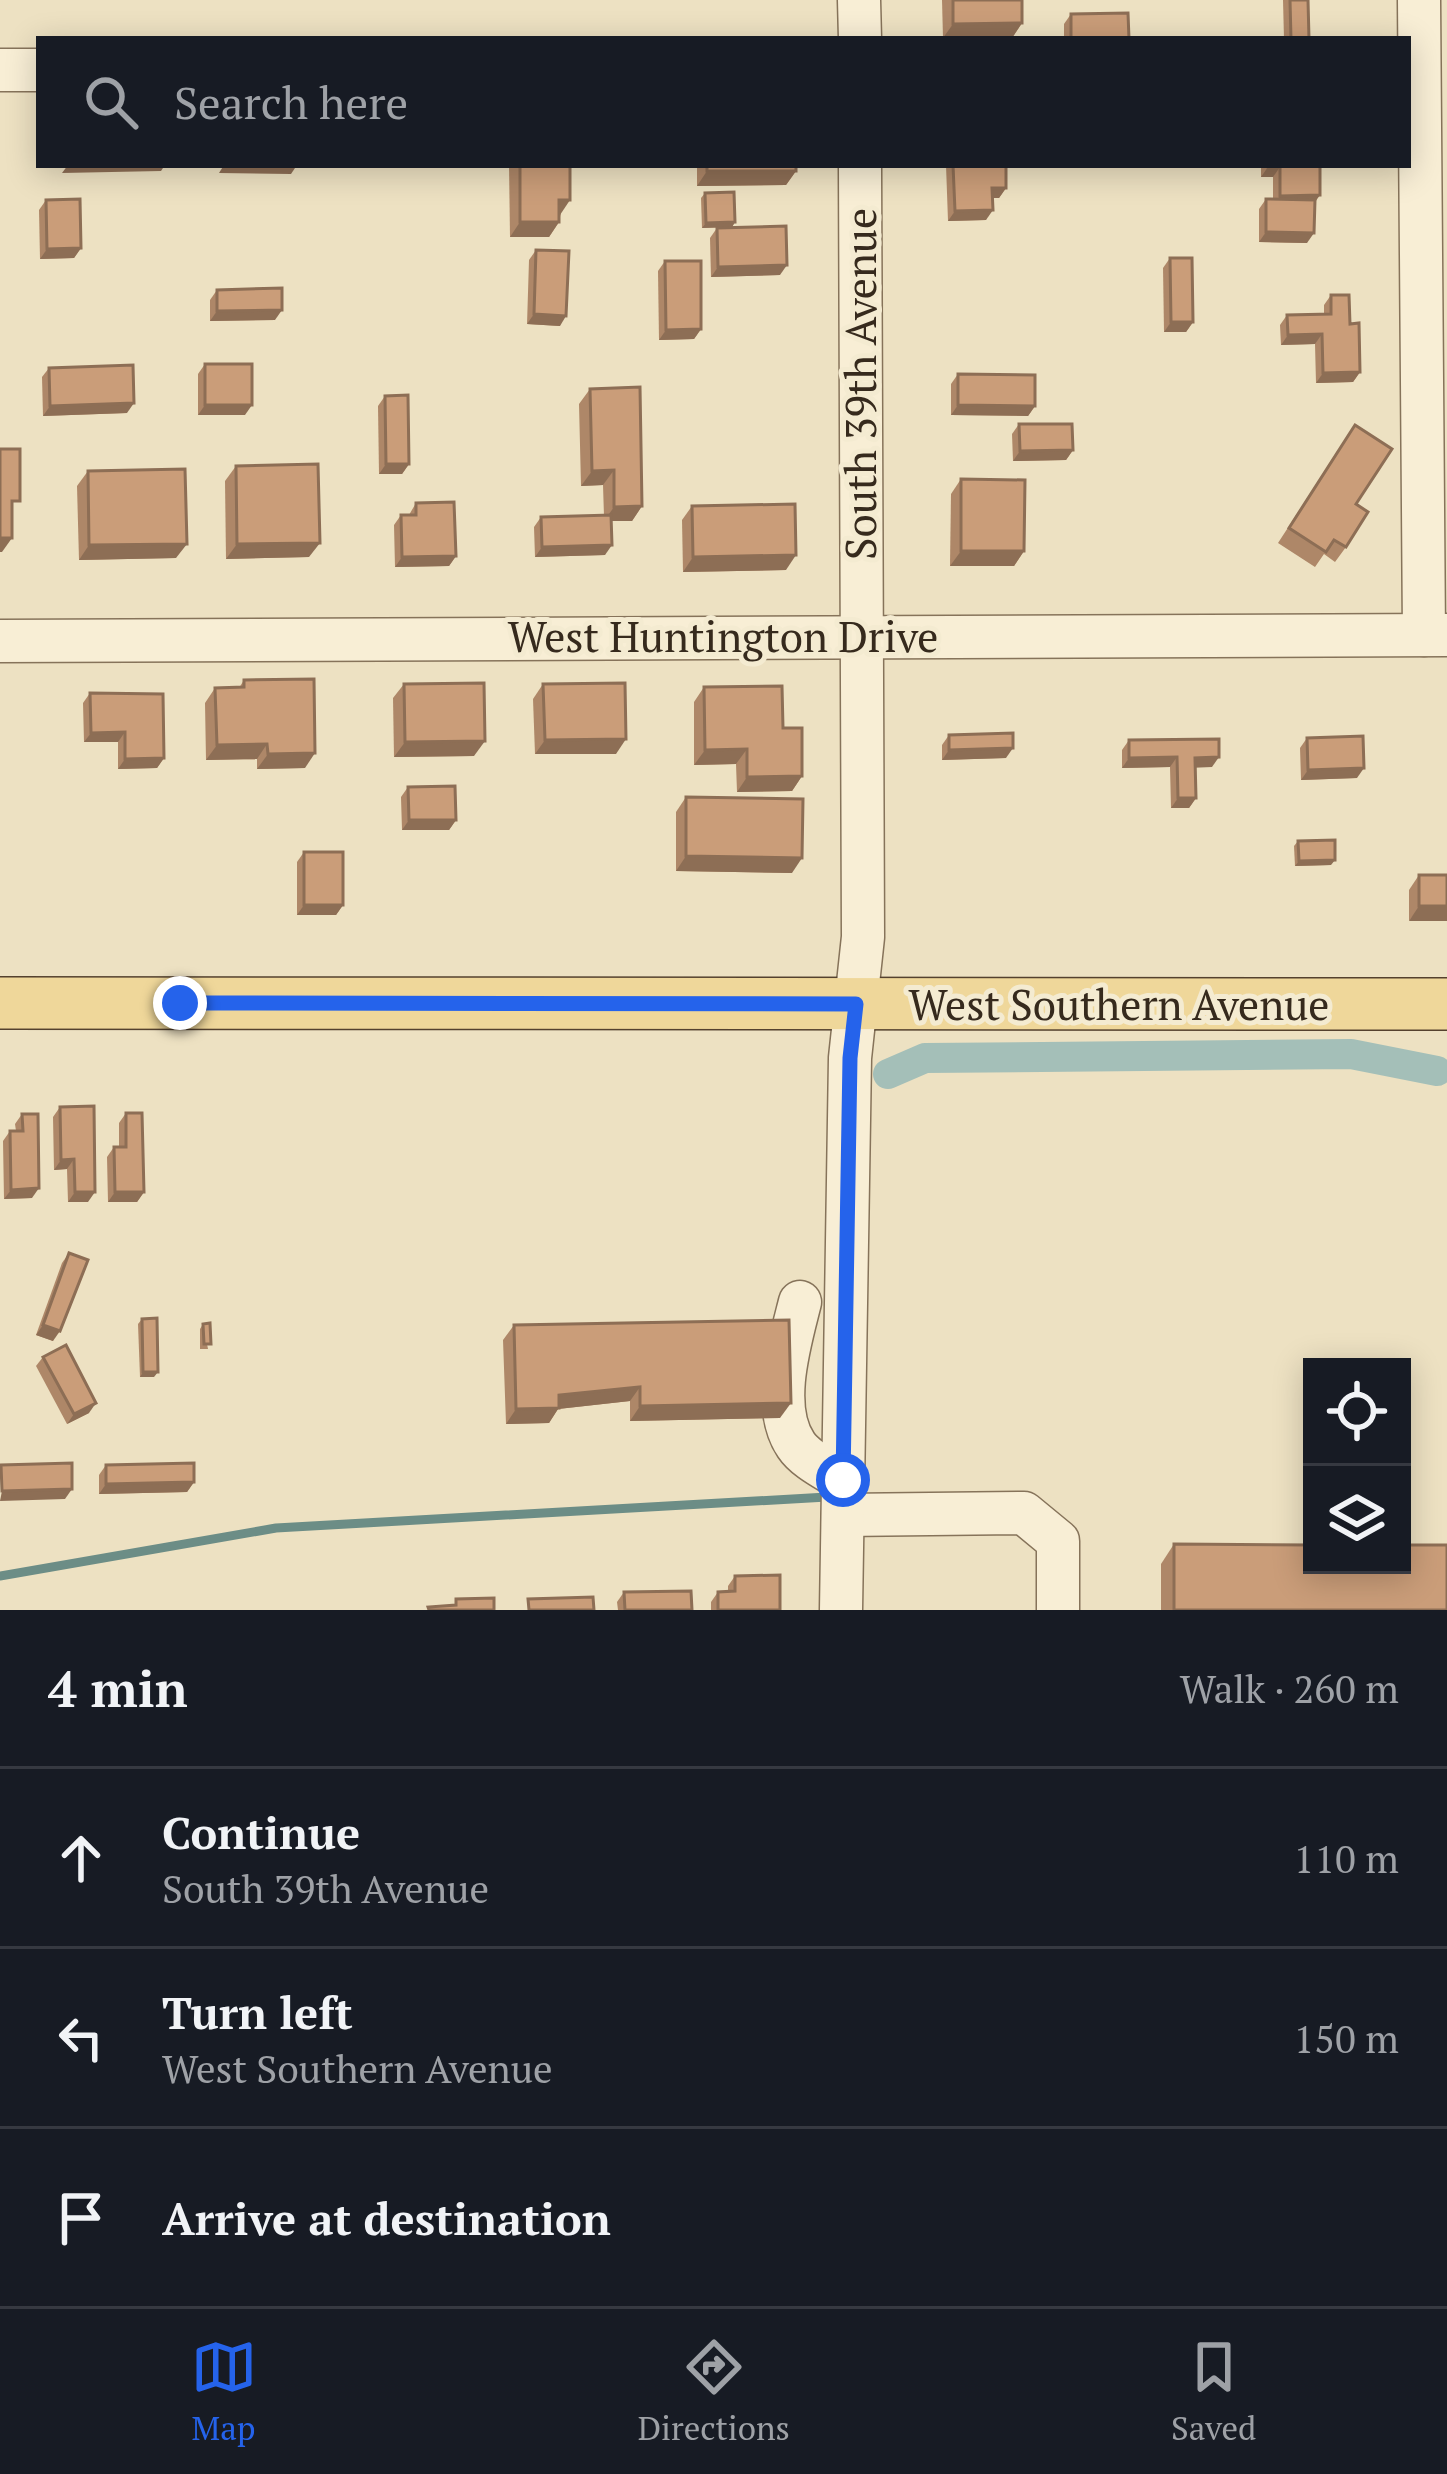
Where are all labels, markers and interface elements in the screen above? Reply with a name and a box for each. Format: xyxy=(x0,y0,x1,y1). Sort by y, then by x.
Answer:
search box xyxy=(36,36,1411,168)
icon: search xyxy=(78,69,144,135)
text: Search here xyxy=(174,72,408,132)
street label: South 39th Avenue xyxy=(832,208,888,560)
street label: West Huntington Drive xyxy=(508,608,938,664)
route end xyxy=(153,976,207,1030)
street label: West Southern Avenue xyxy=(909,976,1329,1032)
map controls xyxy=(1303,1358,1411,1574)
button: locate xyxy=(1303,1358,1411,1466)
route start xyxy=(816,1453,870,1507)
button: layers xyxy=(1303,1466,1411,1574)
text: 4 min xyxy=(48,1654,188,1722)
text: Walk · 260 m xyxy=(1180,1662,1399,1714)
text: Continue xyxy=(162,1802,360,1862)
icon: ahead xyxy=(48,1825,114,1891)
text: 110 m xyxy=(1294,1832,1399,1884)
text: South 39th Avenue xyxy=(162,1862,489,1914)
text: Turn left xyxy=(162,1982,353,2042)
icon: left xyxy=(48,2005,114,2071)
text: 150 m xyxy=(1294,2012,1399,2064)
text: West Southern Avenue xyxy=(162,2042,553,2094)
icon: arrive xyxy=(48,2185,114,2251)
text: Arrive at destination xyxy=(162,2188,611,2248)
tab: Map xyxy=(191,2334,257,2449)
tab: Directions xyxy=(638,2334,790,2449)
tab: Saved xyxy=(1171,2334,1256,2449)

